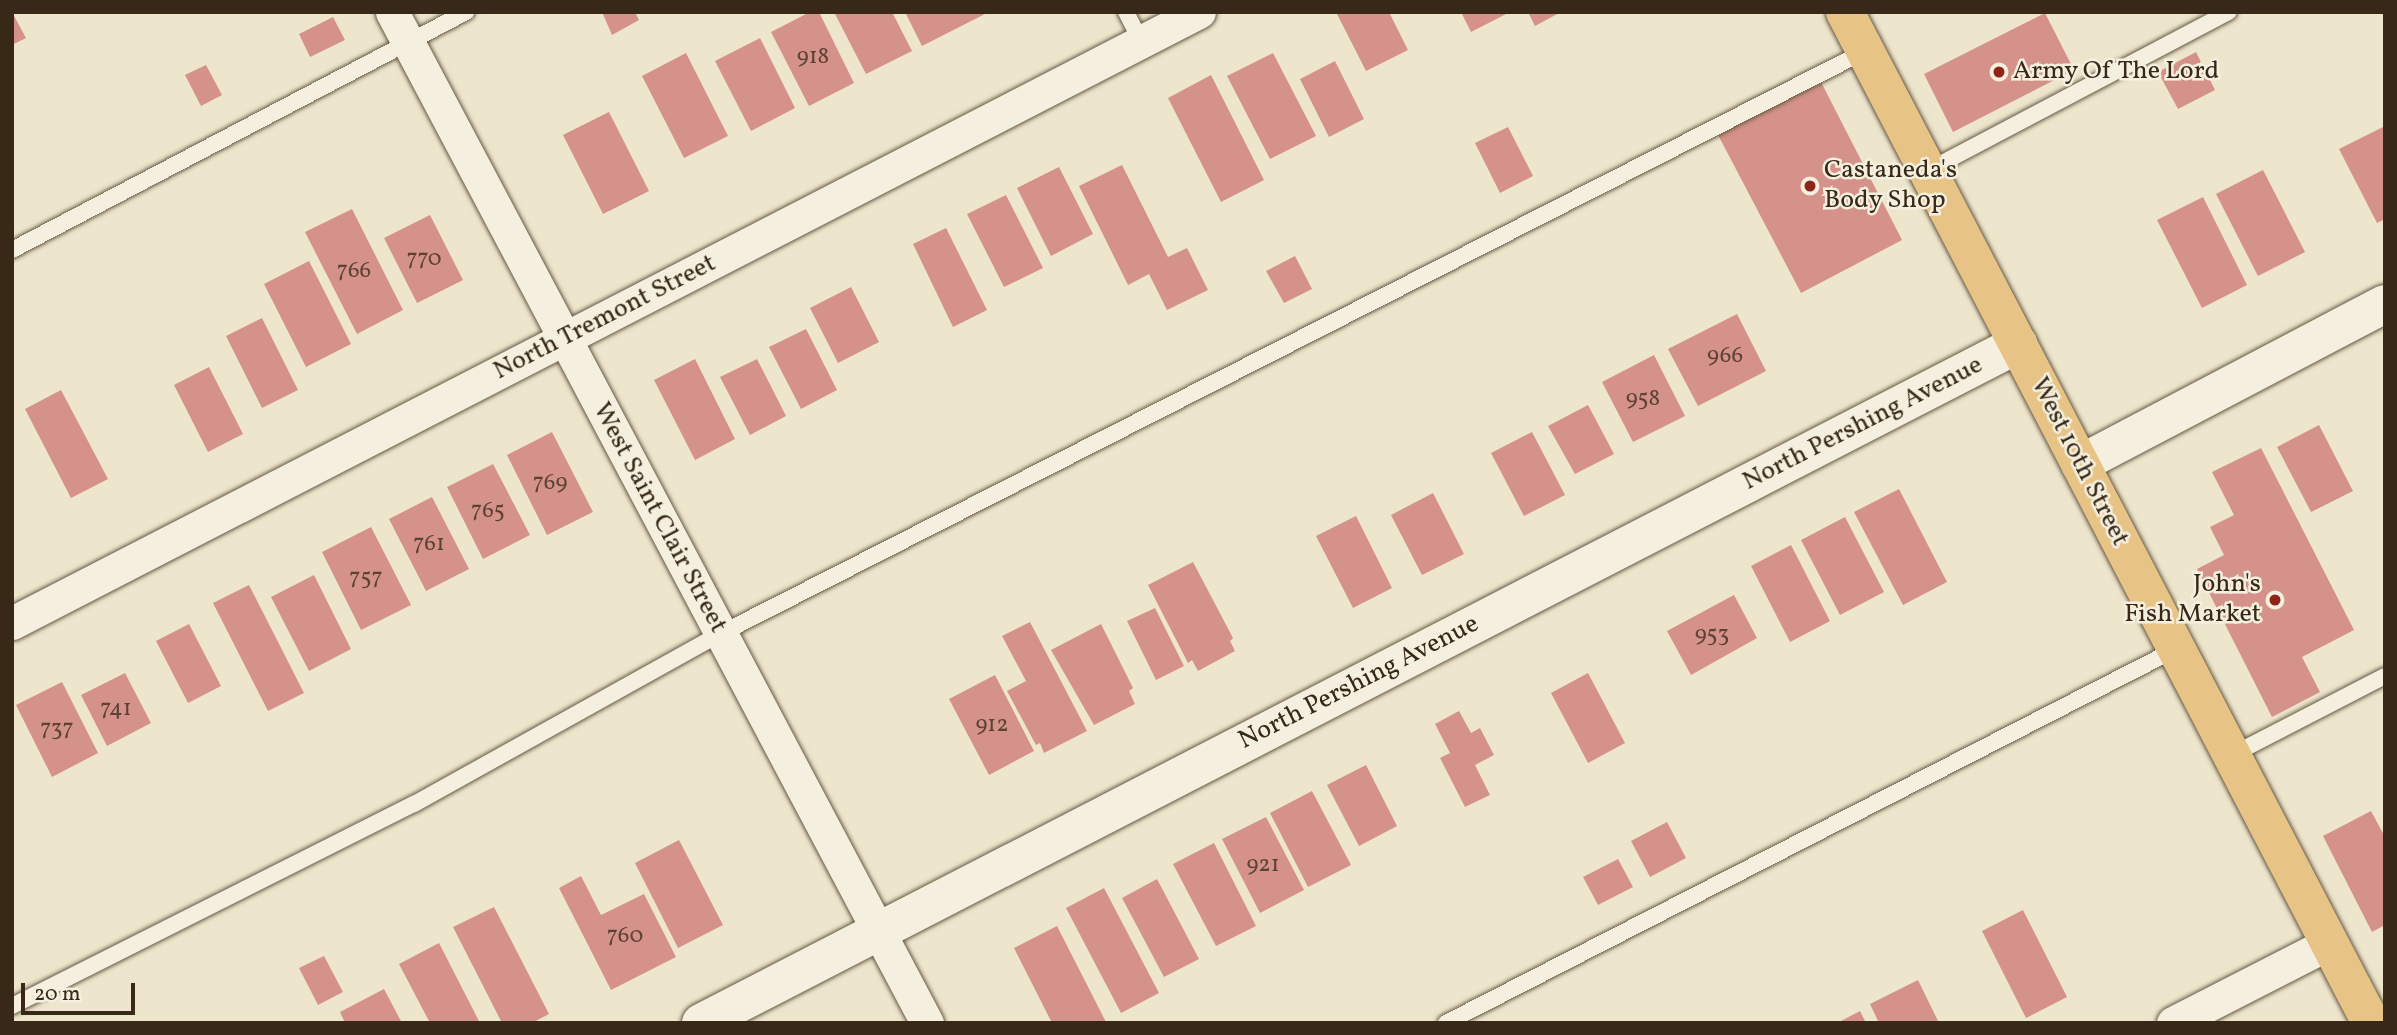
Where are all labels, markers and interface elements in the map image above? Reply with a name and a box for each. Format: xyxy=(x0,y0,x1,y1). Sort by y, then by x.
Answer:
house number: 918 xyxy=(797,43,829,71)
place label: Army Of The Lord xyxy=(2013,56,2218,88)
marker: Army Of The Lord xyxy=(1991,64,2007,80)
place label: Castaneda's Body Shop xyxy=(1824,155,1957,216)
marker: Castaneda's Body Shop xyxy=(1802,178,1818,194)
house number: 770 xyxy=(406,245,442,273)
street label: North Tremont Street xyxy=(488,248,722,388)
house number: 766 xyxy=(337,257,371,285)
house number: 966 xyxy=(1707,342,1743,370)
street label: North Pershing Avenue xyxy=(1738,350,1988,498)
street label: West 10th Street xyxy=(2023,372,2135,552)
house number: 958 xyxy=(1626,385,1660,413)
street label: West Saint Clair Street xyxy=(585,397,733,639)
house number: 769 xyxy=(533,469,567,497)
house number: 765 xyxy=(471,497,505,525)
house number: 761 xyxy=(413,530,445,558)
house number: 757 xyxy=(349,564,383,592)
place label: John's Fish Market xyxy=(2124,569,2261,630)
marker: John's Fish Market xyxy=(2267,592,2283,608)
street label: North Pershing Avenue xyxy=(1234,609,1484,757)
house number: 953 xyxy=(1695,621,1729,649)
house number: 741 xyxy=(100,695,132,723)
house number: 912 xyxy=(975,711,1009,739)
house number: 737 xyxy=(40,715,74,743)
house number: 921 xyxy=(1246,851,1280,879)
house number: 760 xyxy=(607,922,643,950)
scale bar xyxy=(24,968,138,1012)
text: 20 m xyxy=(34,980,80,1009)

